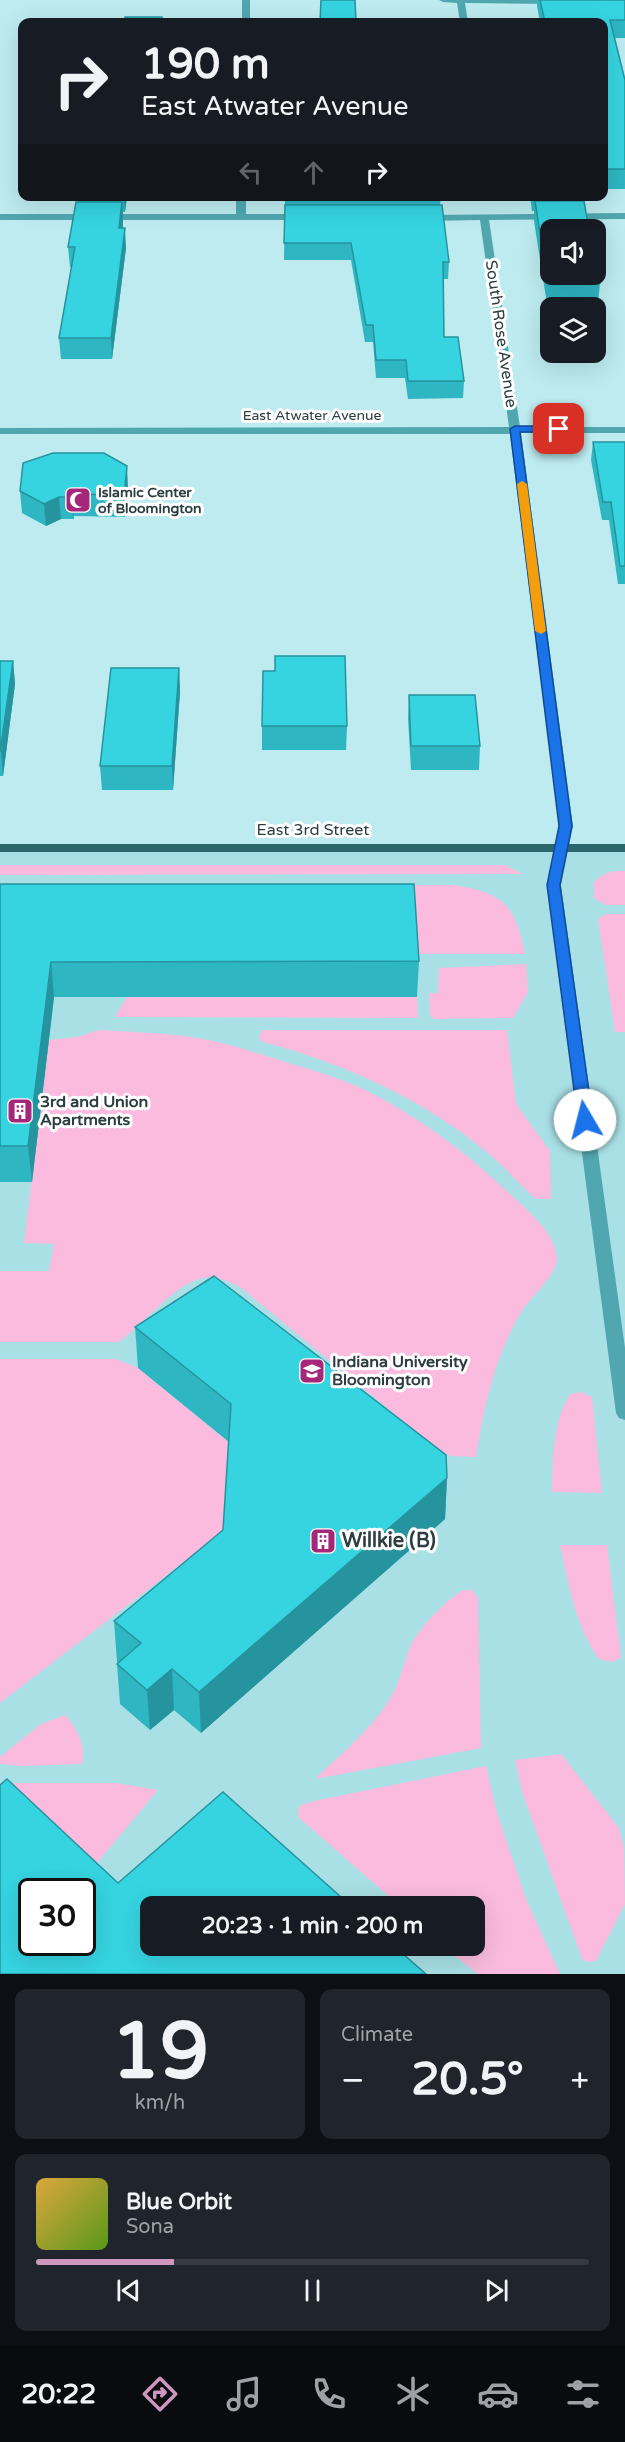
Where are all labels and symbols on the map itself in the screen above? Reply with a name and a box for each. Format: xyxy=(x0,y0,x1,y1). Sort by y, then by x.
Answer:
street label: South Rose Avenue xyxy=(481,259,521,409)
pin xyxy=(533,403,584,454)
street label: East Atwater Avenue xyxy=(243,407,381,424)
place label: Islamic Center of Bloomington xyxy=(98,484,202,517)
mosque icon: Islamic Center of Bloomington xyxy=(63,485,93,515)
street label: East 3rd Street xyxy=(257,820,369,840)
position arrow xyxy=(553,1088,617,1152)
place label: 3rd and Union Apartments xyxy=(40,1092,148,1130)
building icon: 3rd and Union Apartments xyxy=(5,1096,35,1126)
place label: Indiana University Bloomington xyxy=(332,1352,468,1390)
school or university icon: Indiana University Bloomington xyxy=(297,1356,327,1386)
building icon: Willkie (B) xyxy=(308,1526,338,1556)
place label: Willkie (B) xyxy=(342,1529,436,1553)
speed limit sign: 30 xyxy=(18,1878,96,1956)

